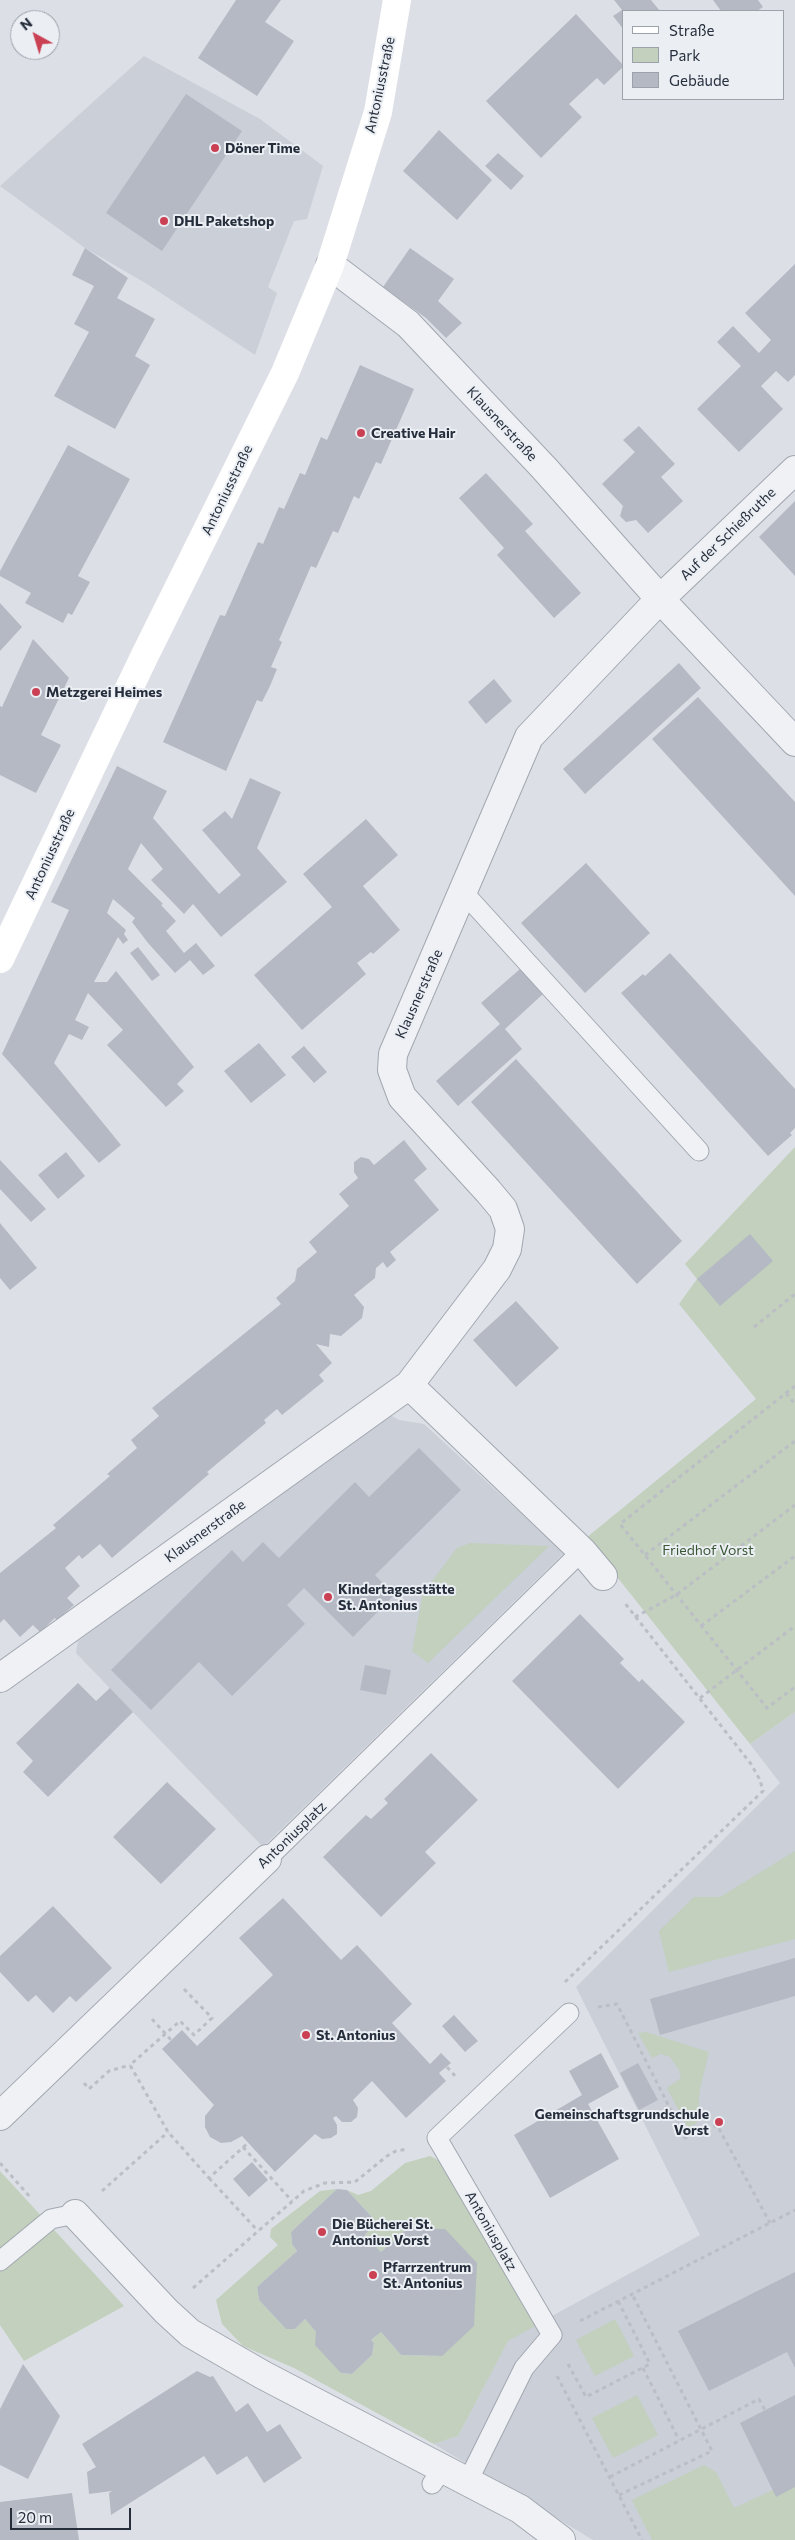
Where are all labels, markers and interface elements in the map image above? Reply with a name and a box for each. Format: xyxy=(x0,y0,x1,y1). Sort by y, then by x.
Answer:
north arrow xyxy=(10,10,60,60)
legend xyxy=(622,10,785,100)
text: N xyxy=(16,14,35,34)
text: Straße xyxy=(669,21,715,39)
street label: Antoniusstraße xyxy=(362,35,398,135)
text: Park xyxy=(669,46,700,64)
text: Gebäude xyxy=(669,71,730,89)
place label: Döner Time xyxy=(225,140,300,156)
marker: Döner Time xyxy=(209,142,221,154)
place label: DHL Paketshop xyxy=(174,213,274,229)
marker: DHL Paketshop xyxy=(158,215,170,227)
street label: Klausnerstraße xyxy=(463,383,541,465)
place label: Creative Hair xyxy=(371,425,456,441)
marker: Creative Hair xyxy=(355,427,367,439)
street label: Antoniusstraße xyxy=(198,442,256,538)
street label: Auf der Schießruthe xyxy=(677,484,779,584)
place label: Metzgerei Heimes xyxy=(46,684,162,700)
marker: Metzgerei Heimes xyxy=(30,686,42,698)
street label: Antoniusstraße xyxy=(22,806,78,902)
street label: Klausnerstraße xyxy=(392,947,446,1041)
street label: Klausnerstraße xyxy=(161,1496,249,1566)
park label: Friedhof Vorst xyxy=(662,1542,754,1558)
place label: Kindertagesstätte St. Antonius xyxy=(338,1581,455,1614)
marker: Kindertagesstätte St. Antonius xyxy=(322,1591,334,1603)
street label: Antoniusplatz xyxy=(254,1798,330,1872)
place label: St. Antonius xyxy=(316,2027,395,2043)
marker: St. Antonius xyxy=(300,2029,312,2041)
place label: Gemeinschaftsgrundschule Vorst xyxy=(535,2106,709,2138)
marker: Gemeinschaftsgrundschule Vorst xyxy=(713,2116,725,2128)
street label: Antoniusplatz xyxy=(461,2188,521,2274)
place label: Die Bücherei St. Antonius Vorst xyxy=(332,2216,433,2248)
marker: Die Bücherei St. Antonius Vorst xyxy=(316,2226,328,2238)
place label: Pfarrzentrum St. Antonius xyxy=(383,2259,471,2292)
marker: Pfarrzentrum St. Antonius xyxy=(367,2269,379,2281)
scale bar xyxy=(12,2498,134,2530)
text: 20 m xyxy=(18,2508,52,2526)

